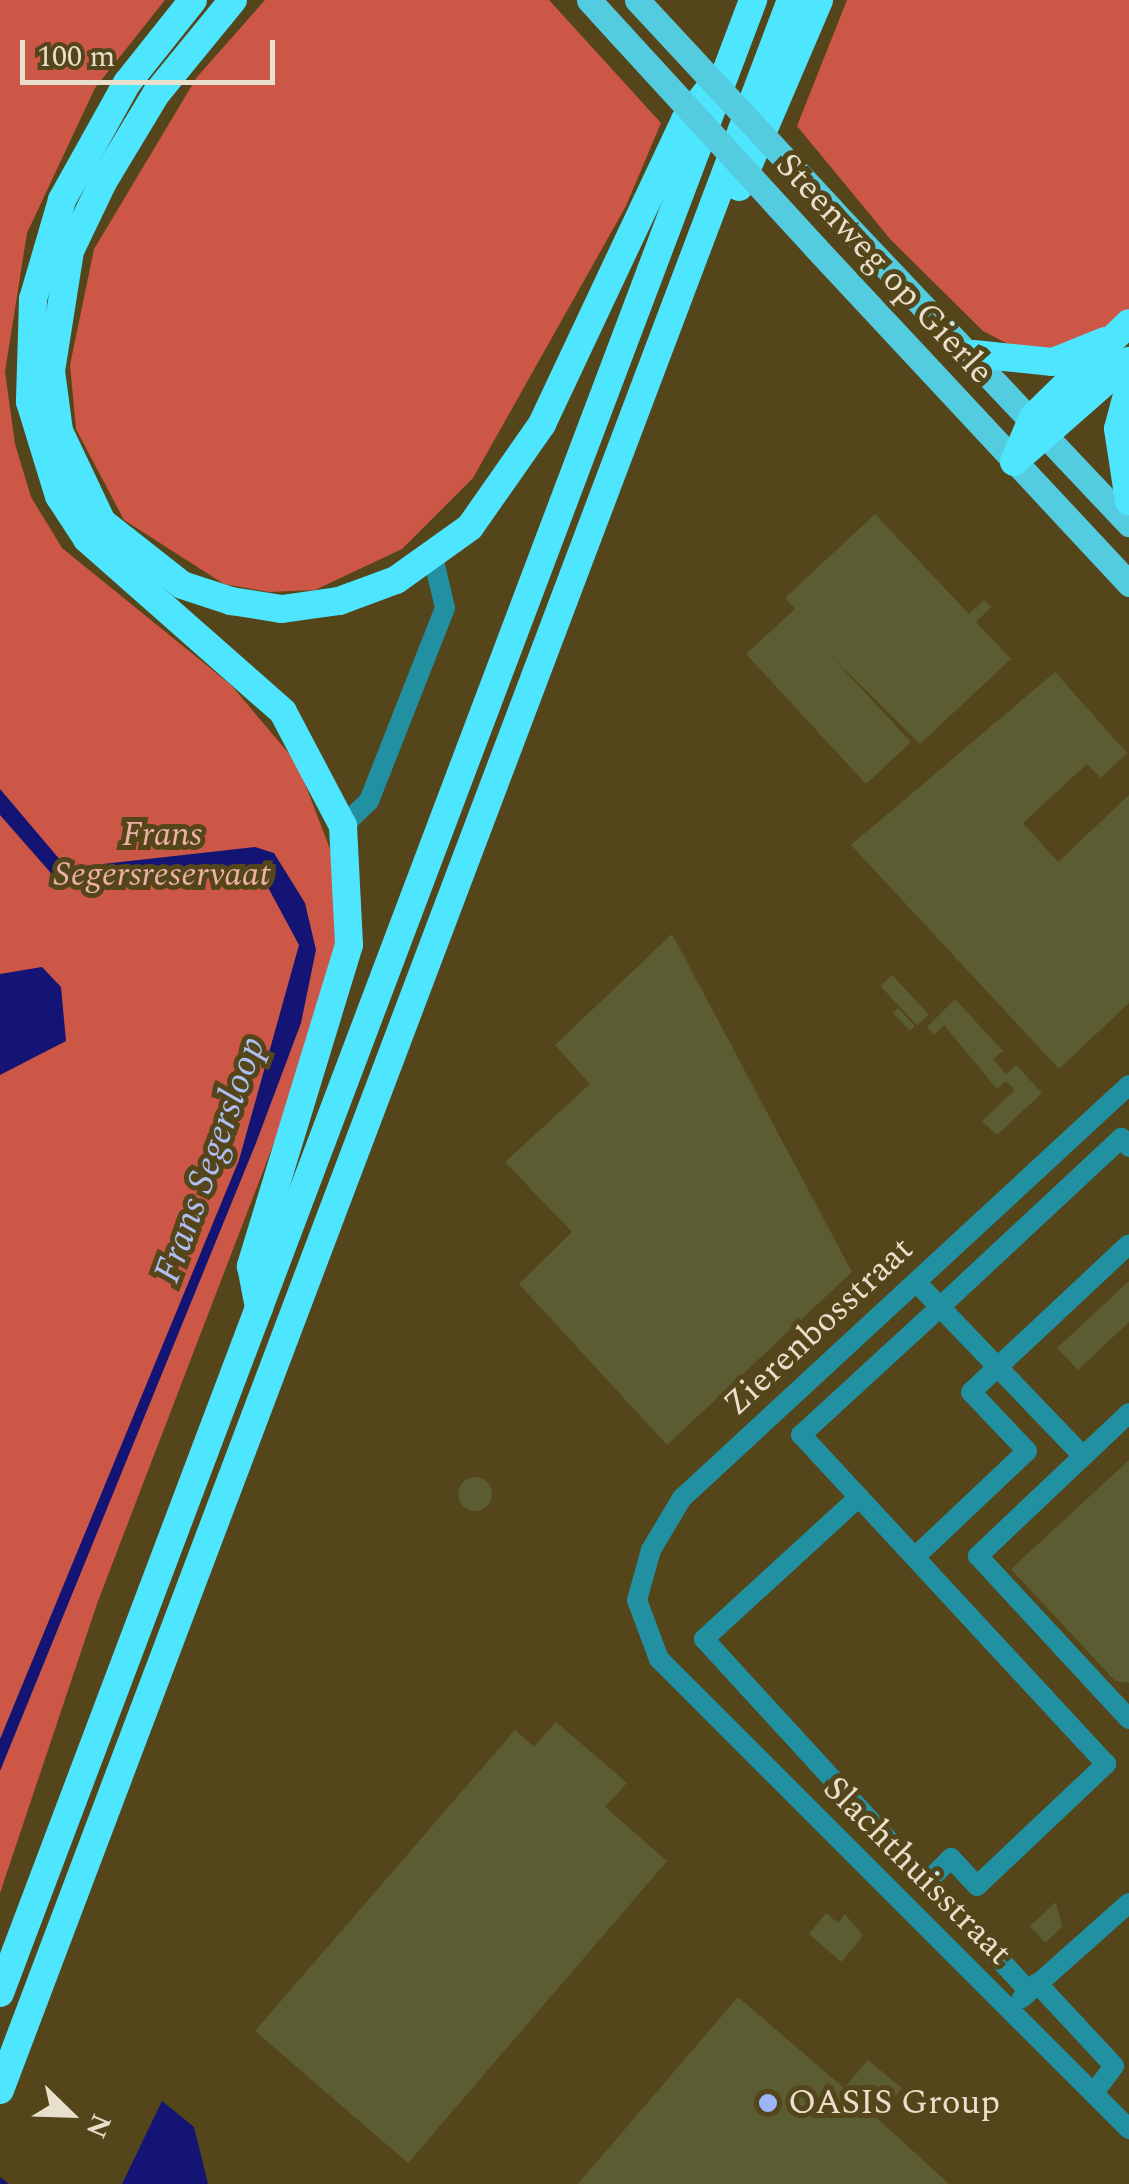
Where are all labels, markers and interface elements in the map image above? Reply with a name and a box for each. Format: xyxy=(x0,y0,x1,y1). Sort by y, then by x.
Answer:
scale bar xyxy=(25,20,280,82)
text: 100 m xyxy=(37,34,115,80)
street label: Steenweg op Gierle xyxy=(766,145,1002,393)
park label: Frans Segersreservaat xyxy=(54,814,270,896)
water label: Frans Segersloop xyxy=(145,1031,277,1289)
street label: Zierenbosstraat xyxy=(716,1229,922,1425)
street label: Slachthuisstraat xyxy=(814,1768,1020,1974)
north arrow xyxy=(20,2064,120,2164)
place label: OASIS Group xyxy=(788,2082,1000,2124)
marker: OASIS Group xyxy=(757,2092,779,2114)
text: N xyxy=(74,2107,122,2145)

